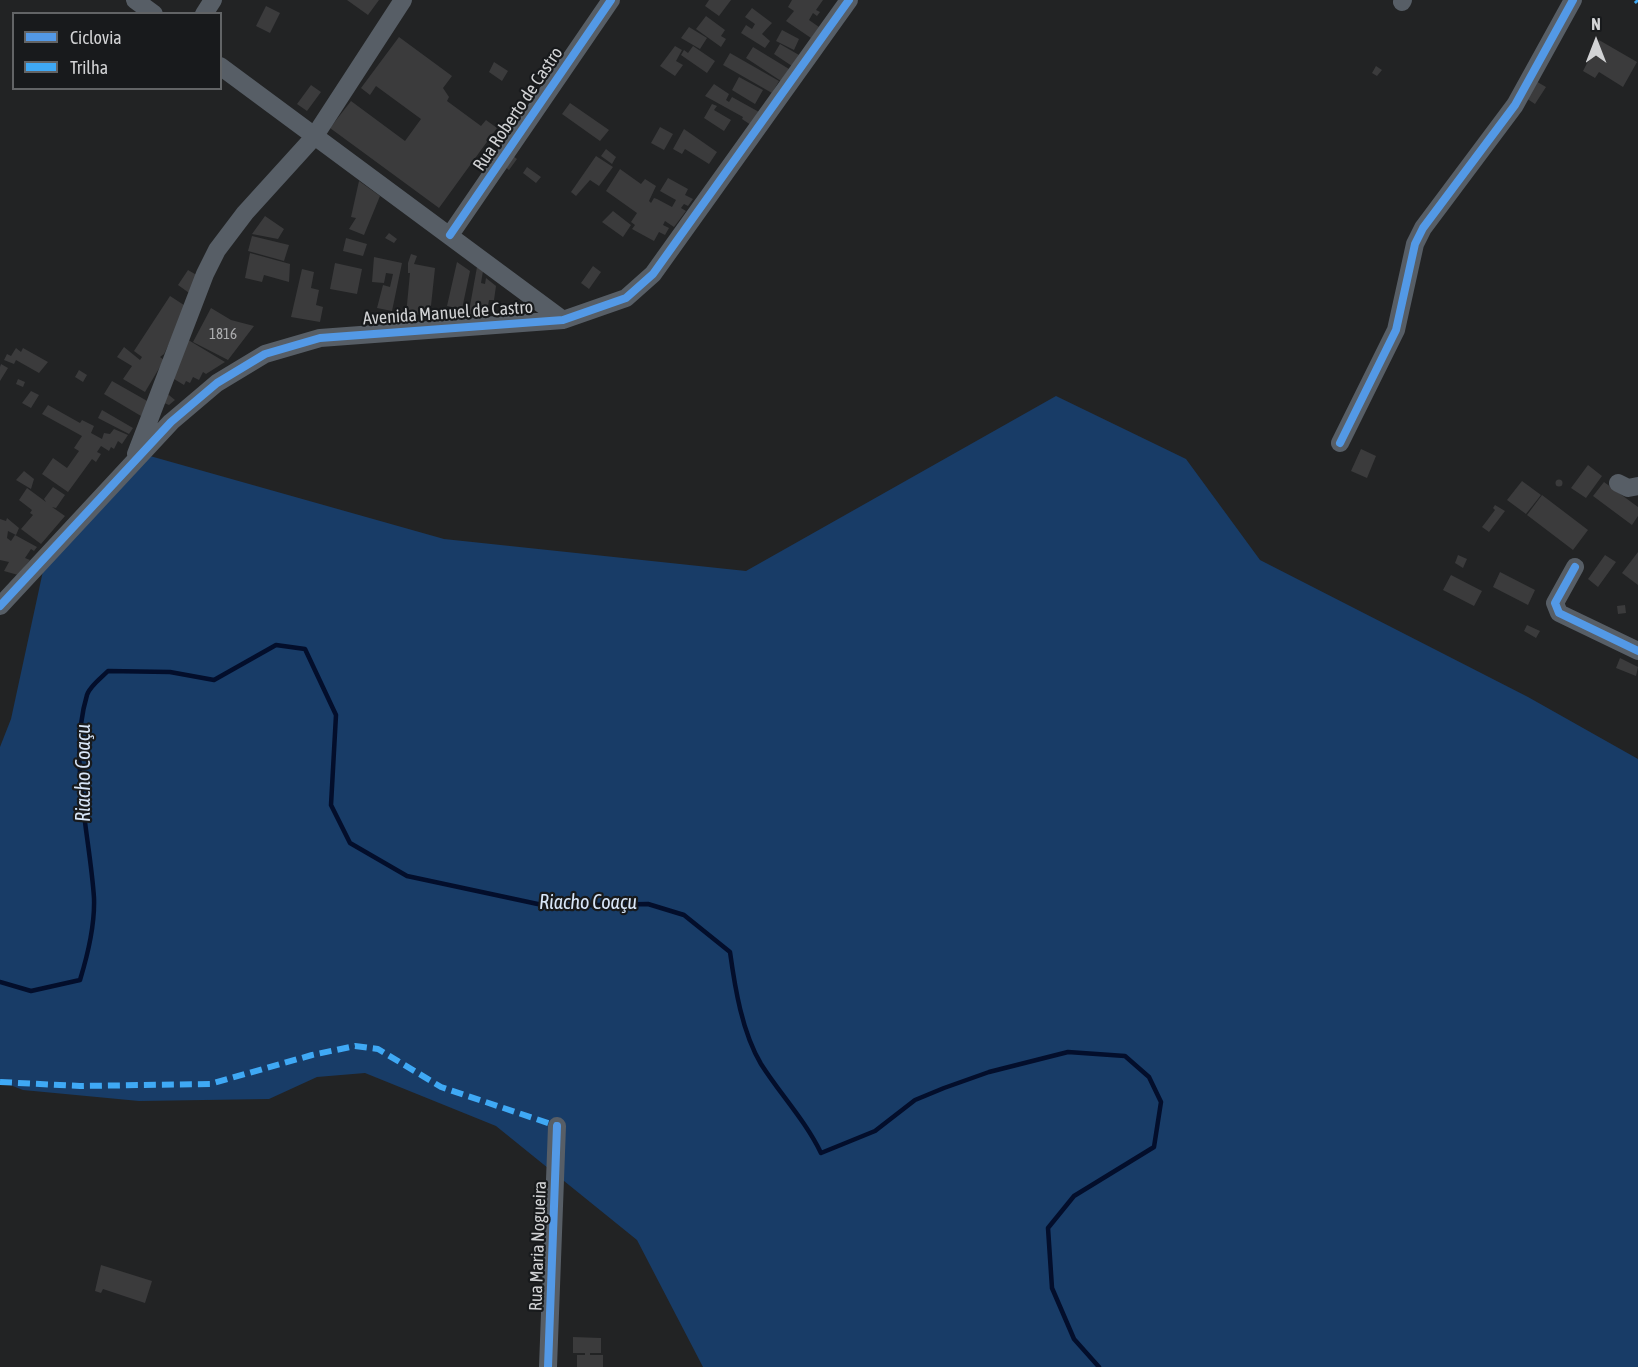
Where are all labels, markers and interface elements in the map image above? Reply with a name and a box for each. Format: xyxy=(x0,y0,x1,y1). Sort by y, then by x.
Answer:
legend xyxy=(12,12,222,90)
north arrow xyxy=(1566,12,1626,72)
text: N xyxy=(1591,15,1601,33)
text: Ciclovia xyxy=(70,27,122,48)
street label: Rua Roberto de Castro xyxy=(469,43,567,175)
text: Trilha xyxy=(70,57,108,78)
street label: Avenida Manuel de Castro xyxy=(362,296,534,330)
house number: 1816 xyxy=(209,325,237,343)
water label: Riacho Coaçu xyxy=(72,724,96,822)
water label: Riacho Coaçu xyxy=(539,891,637,915)
street label: Rua Maria Nogueira xyxy=(525,1180,551,1312)

